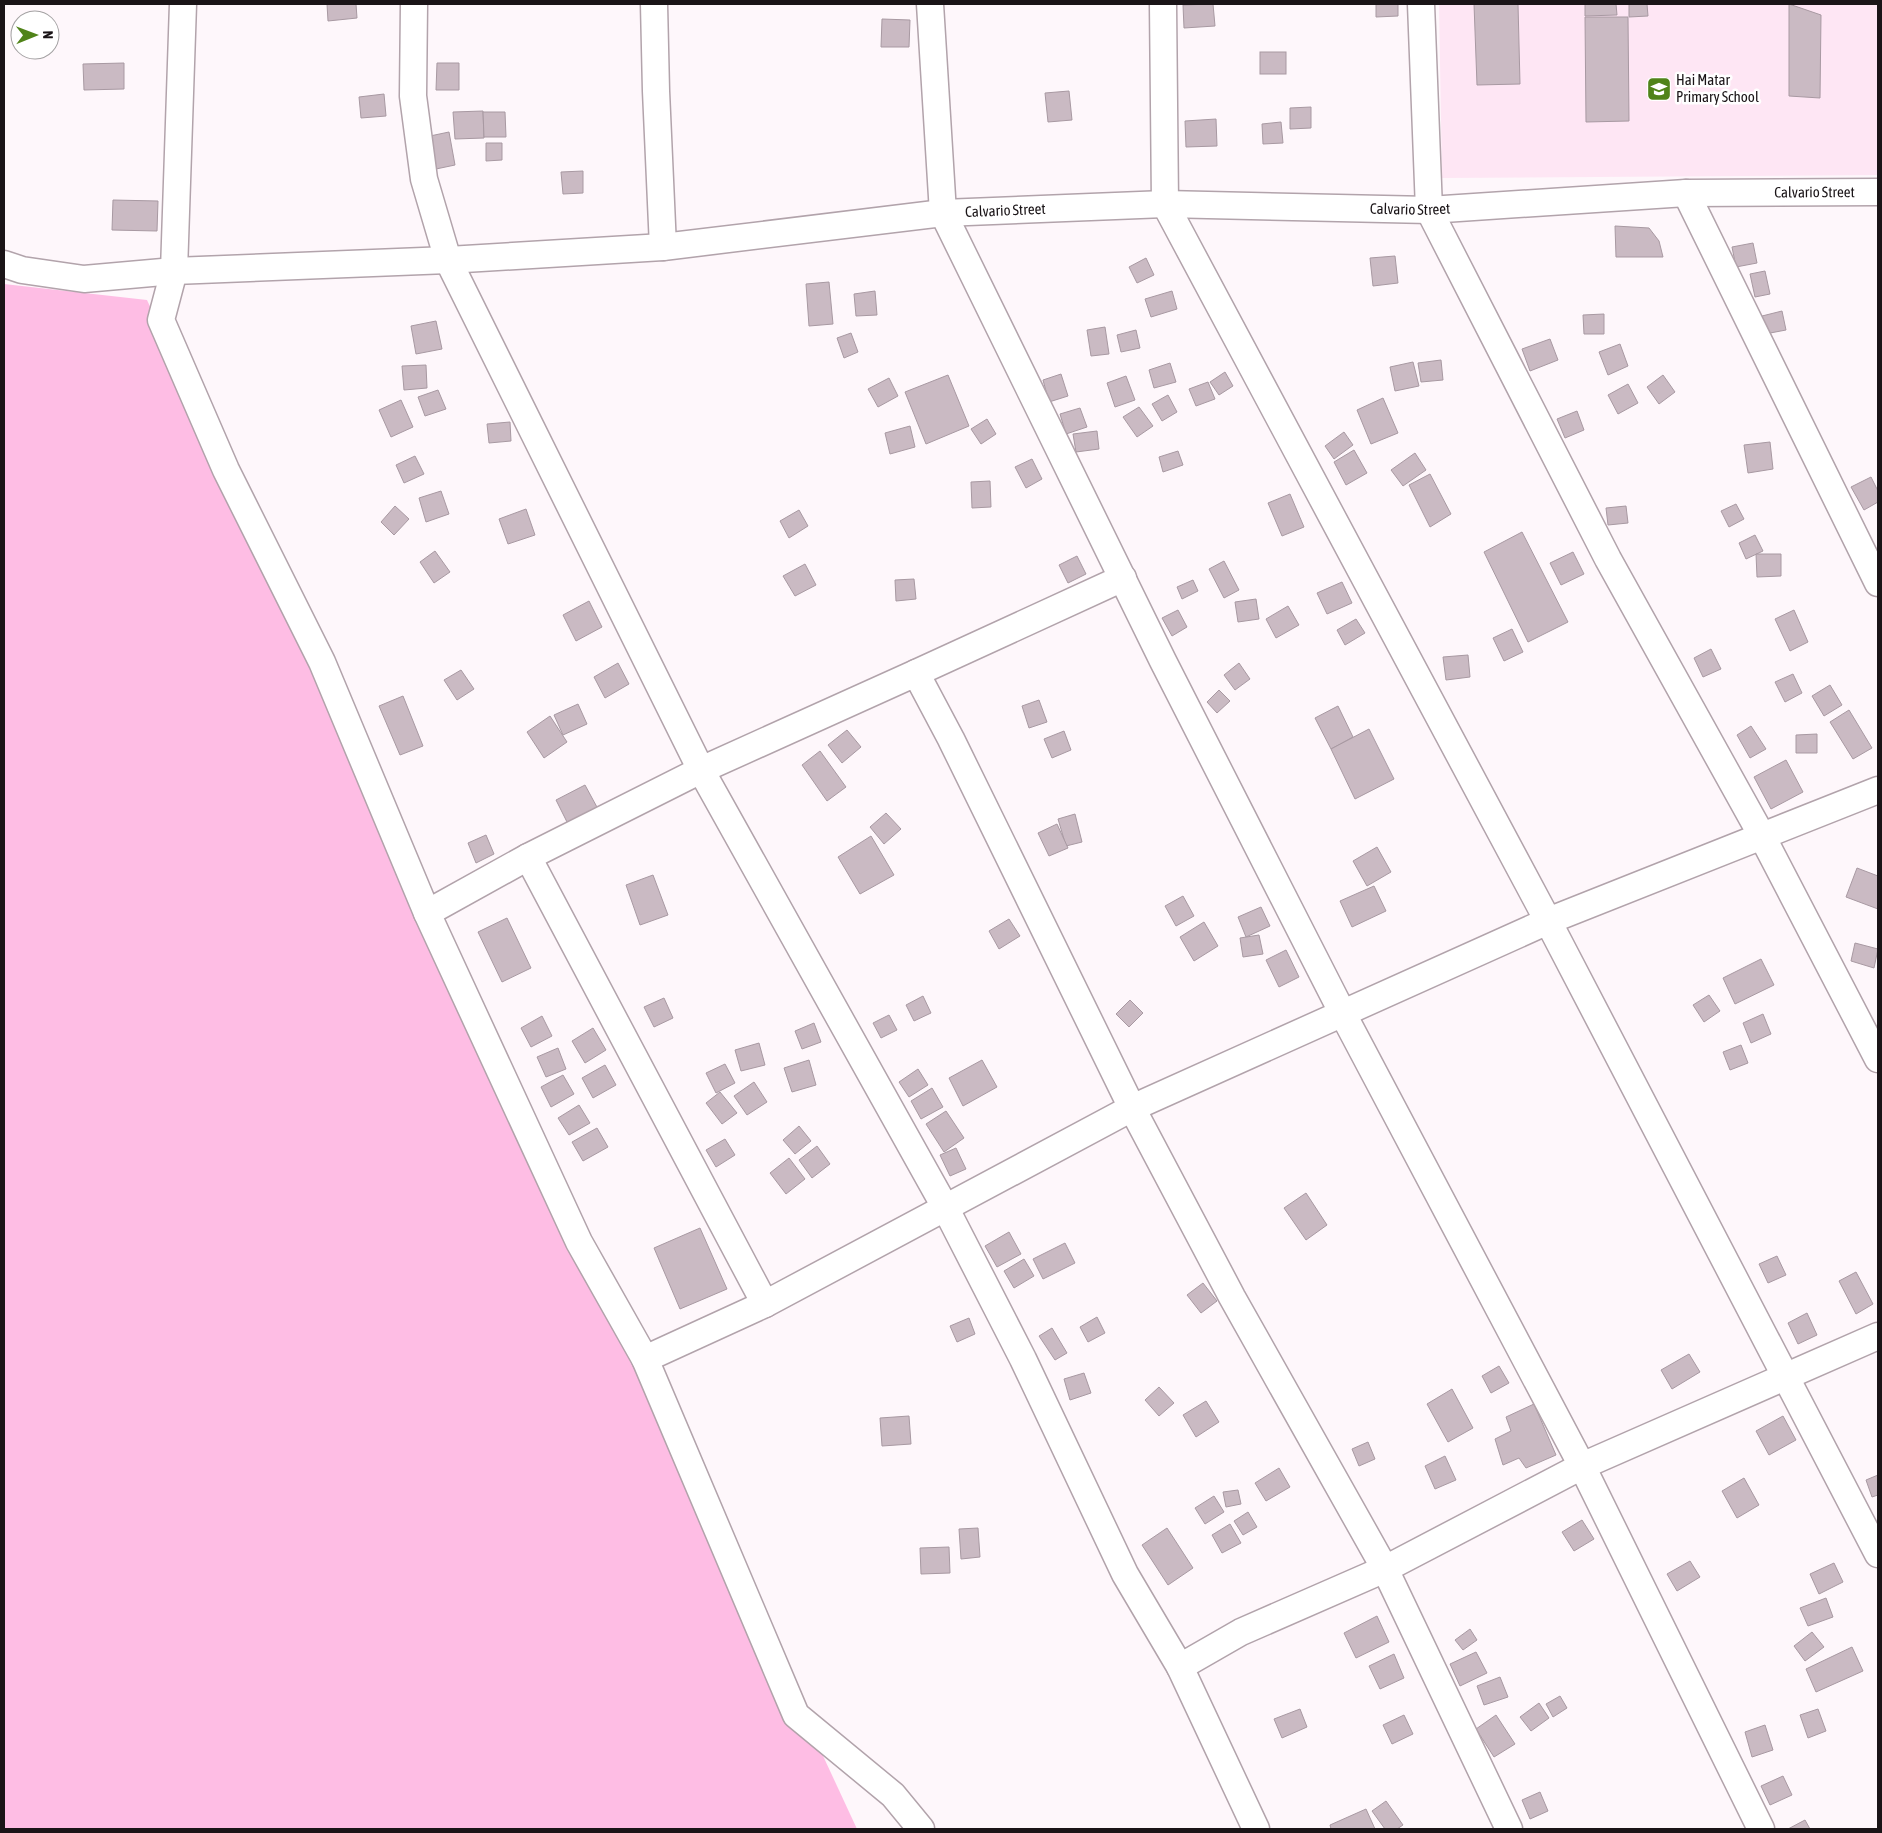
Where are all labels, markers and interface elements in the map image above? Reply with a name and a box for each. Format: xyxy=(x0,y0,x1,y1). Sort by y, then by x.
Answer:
north arrow xyxy=(10,10,60,60)
text: N xyxy=(40,31,56,39)
place label: Hai Matar Primary School xyxy=(1676,71,1759,105)
school or university icon: Hai Matar Primary School xyxy=(1646,76,1672,102)
street label: Calvario Street xyxy=(1774,183,1855,201)
street label: Calvario Street xyxy=(965,200,1046,220)
street label: Calvario Street xyxy=(1370,200,1451,218)

